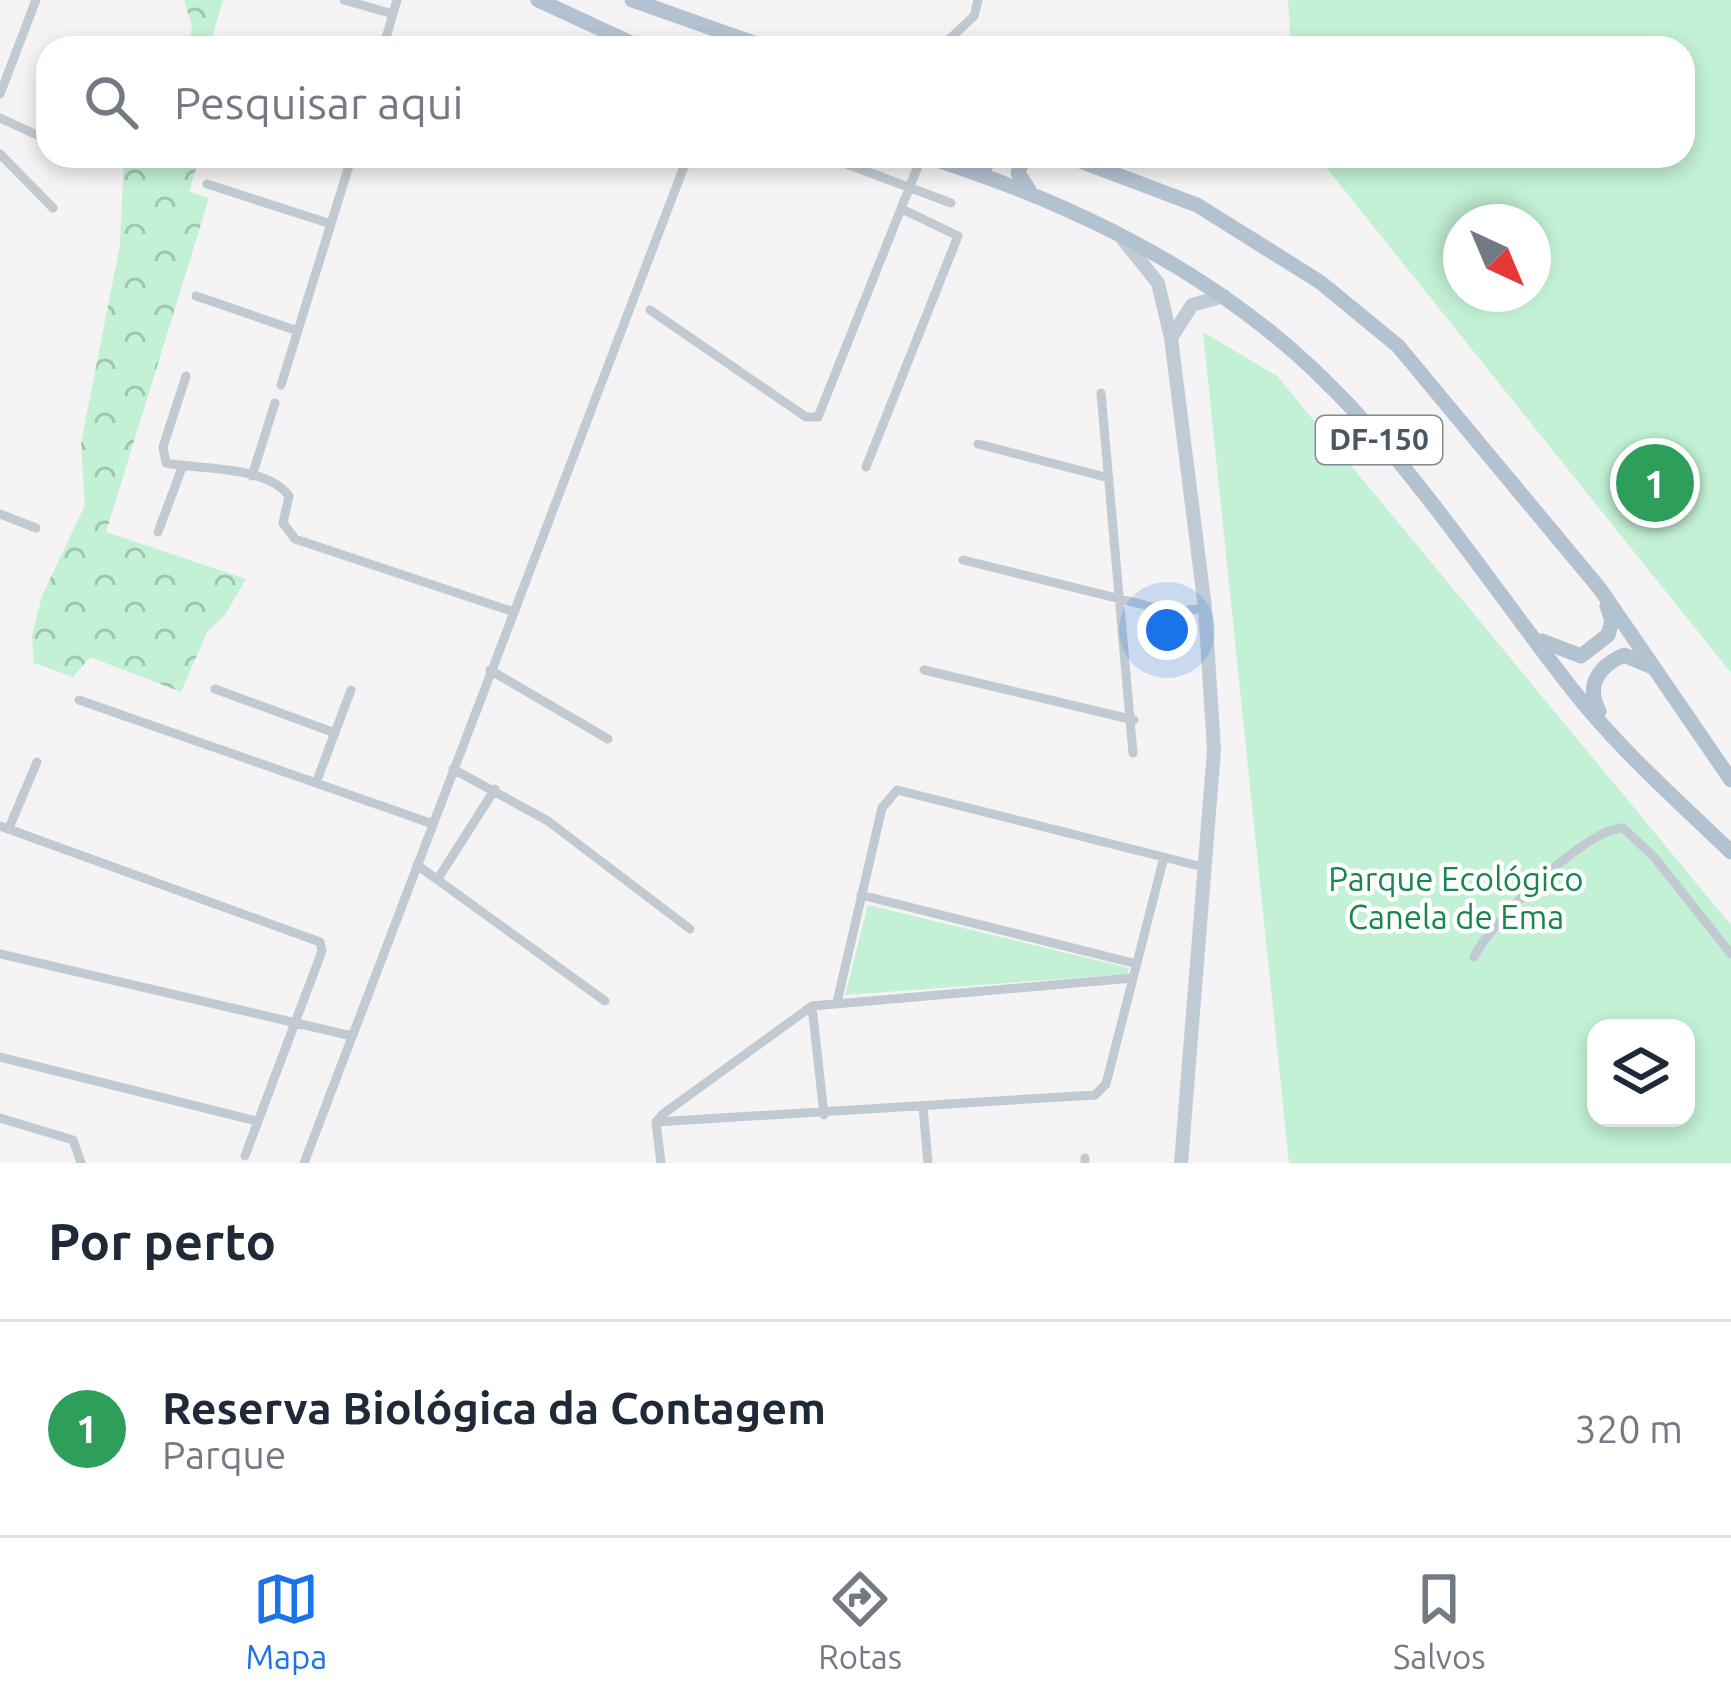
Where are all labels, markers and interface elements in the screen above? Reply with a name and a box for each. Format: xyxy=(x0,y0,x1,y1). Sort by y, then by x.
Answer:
search box xyxy=(36,36,1695,168)
icon: search xyxy=(78,69,144,135)
text: Pesquisar aqui xyxy=(174,77,463,128)
north arrow xyxy=(1443,204,1551,312)
road number: DF-150 xyxy=(1316,416,1442,464)
pin: 1 xyxy=(1616,438,1694,528)
your location xyxy=(1137,600,1197,660)
park label: Parque Ecológico Canela de Ema xyxy=(1328,860,1584,935)
map controls xyxy=(1587,1019,1695,1127)
button: layers xyxy=(1587,1019,1695,1127)
text: Por perto xyxy=(48,1212,276,1270)
text: Reserva Biológica da Contagem xyxy=(162,1382,826,1433)
text: 1 xyxy=(76,1407,98,1450)
text: 320 m xyxy=(1574,1407,1683,1450)
text: Parque xyxy=(162,1433,286,1476)
tab: Mapa xyxy=(245,1566,327,1675)
tab: Rotas xyxy=(818,1566,902,1675)
tab: Salvos xyxy=(1393,1566,1486,1675)

